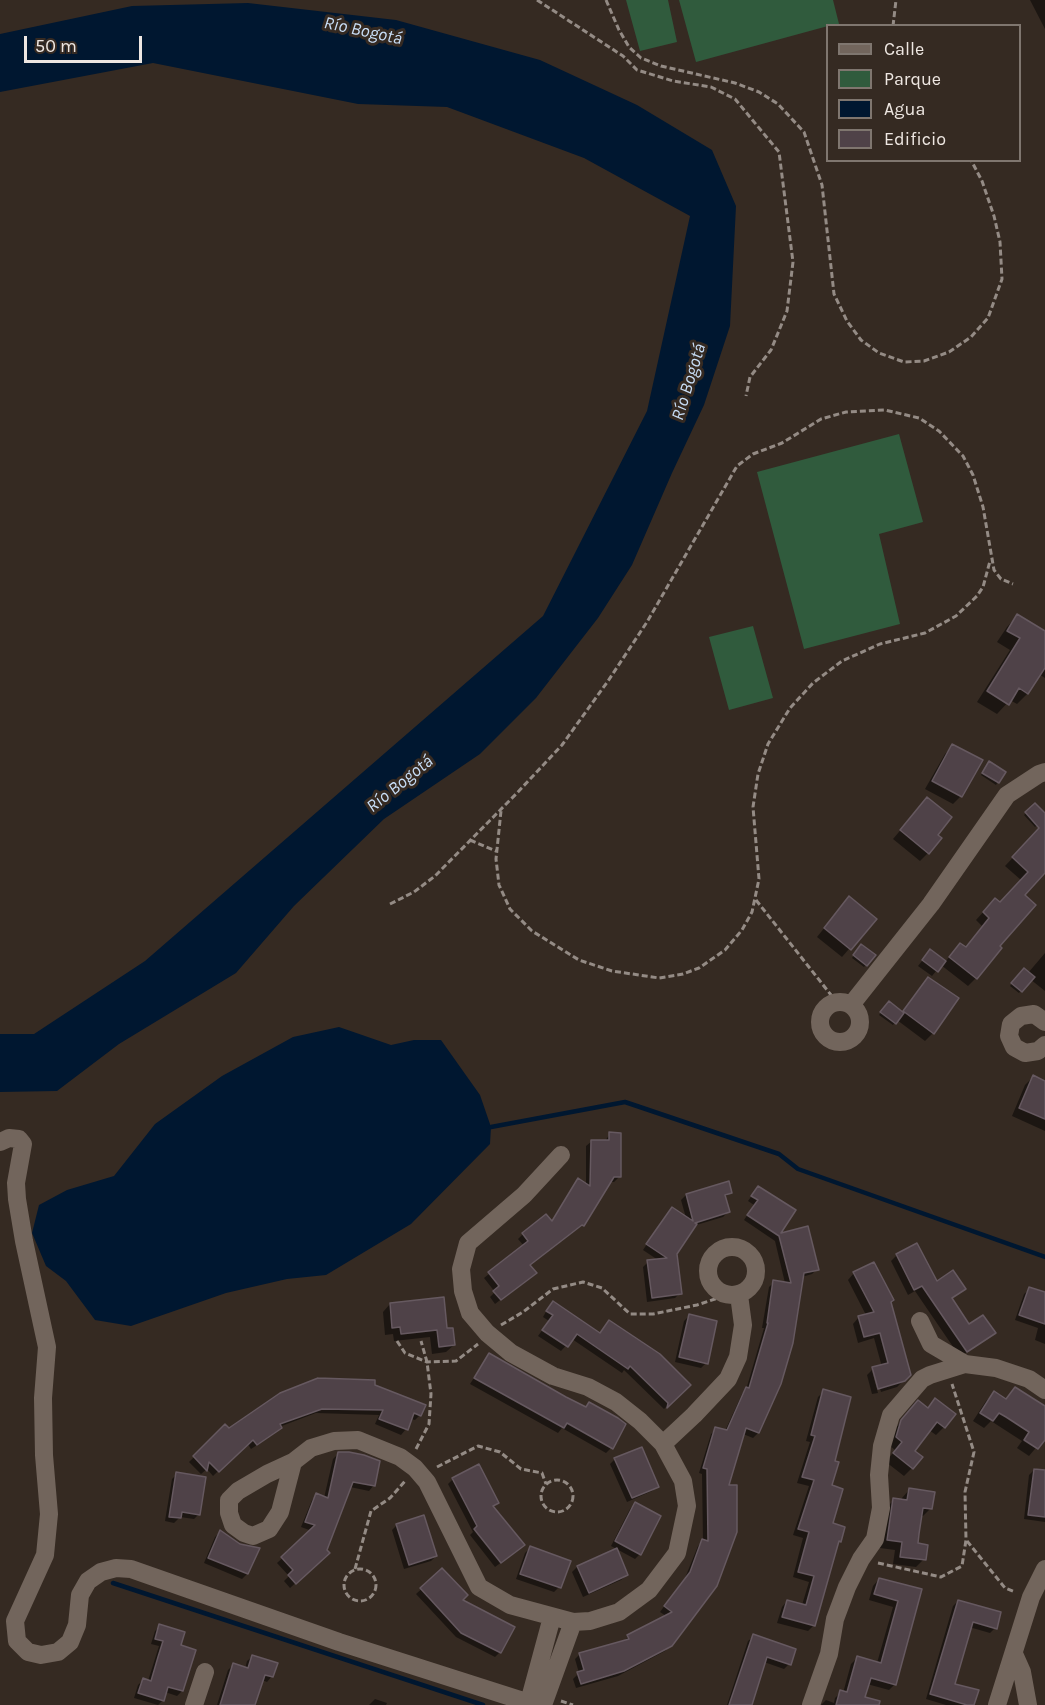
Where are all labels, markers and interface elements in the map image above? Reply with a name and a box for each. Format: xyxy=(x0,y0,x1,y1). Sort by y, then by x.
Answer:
water label: Río Bogotá xyxy=(322,12,404,50)
scale bar xyxy=(27,24,146,62)
legend xyxy=(826,24,1021,162)
text: 50 m xyxy=(35,35,77,57)
text: Calle xyxy=(884,38,924,60)
text: Parque xyxy=(884,68,941,90)
text: Agua xyxy=(884,98,925,120)
text: Edificio xyxy=(884,128,946,150)
water label: Río Bogotá xyxy=(667,341,711,423)
water label: Río Bogotá xyxy=(362,751,438,817)

